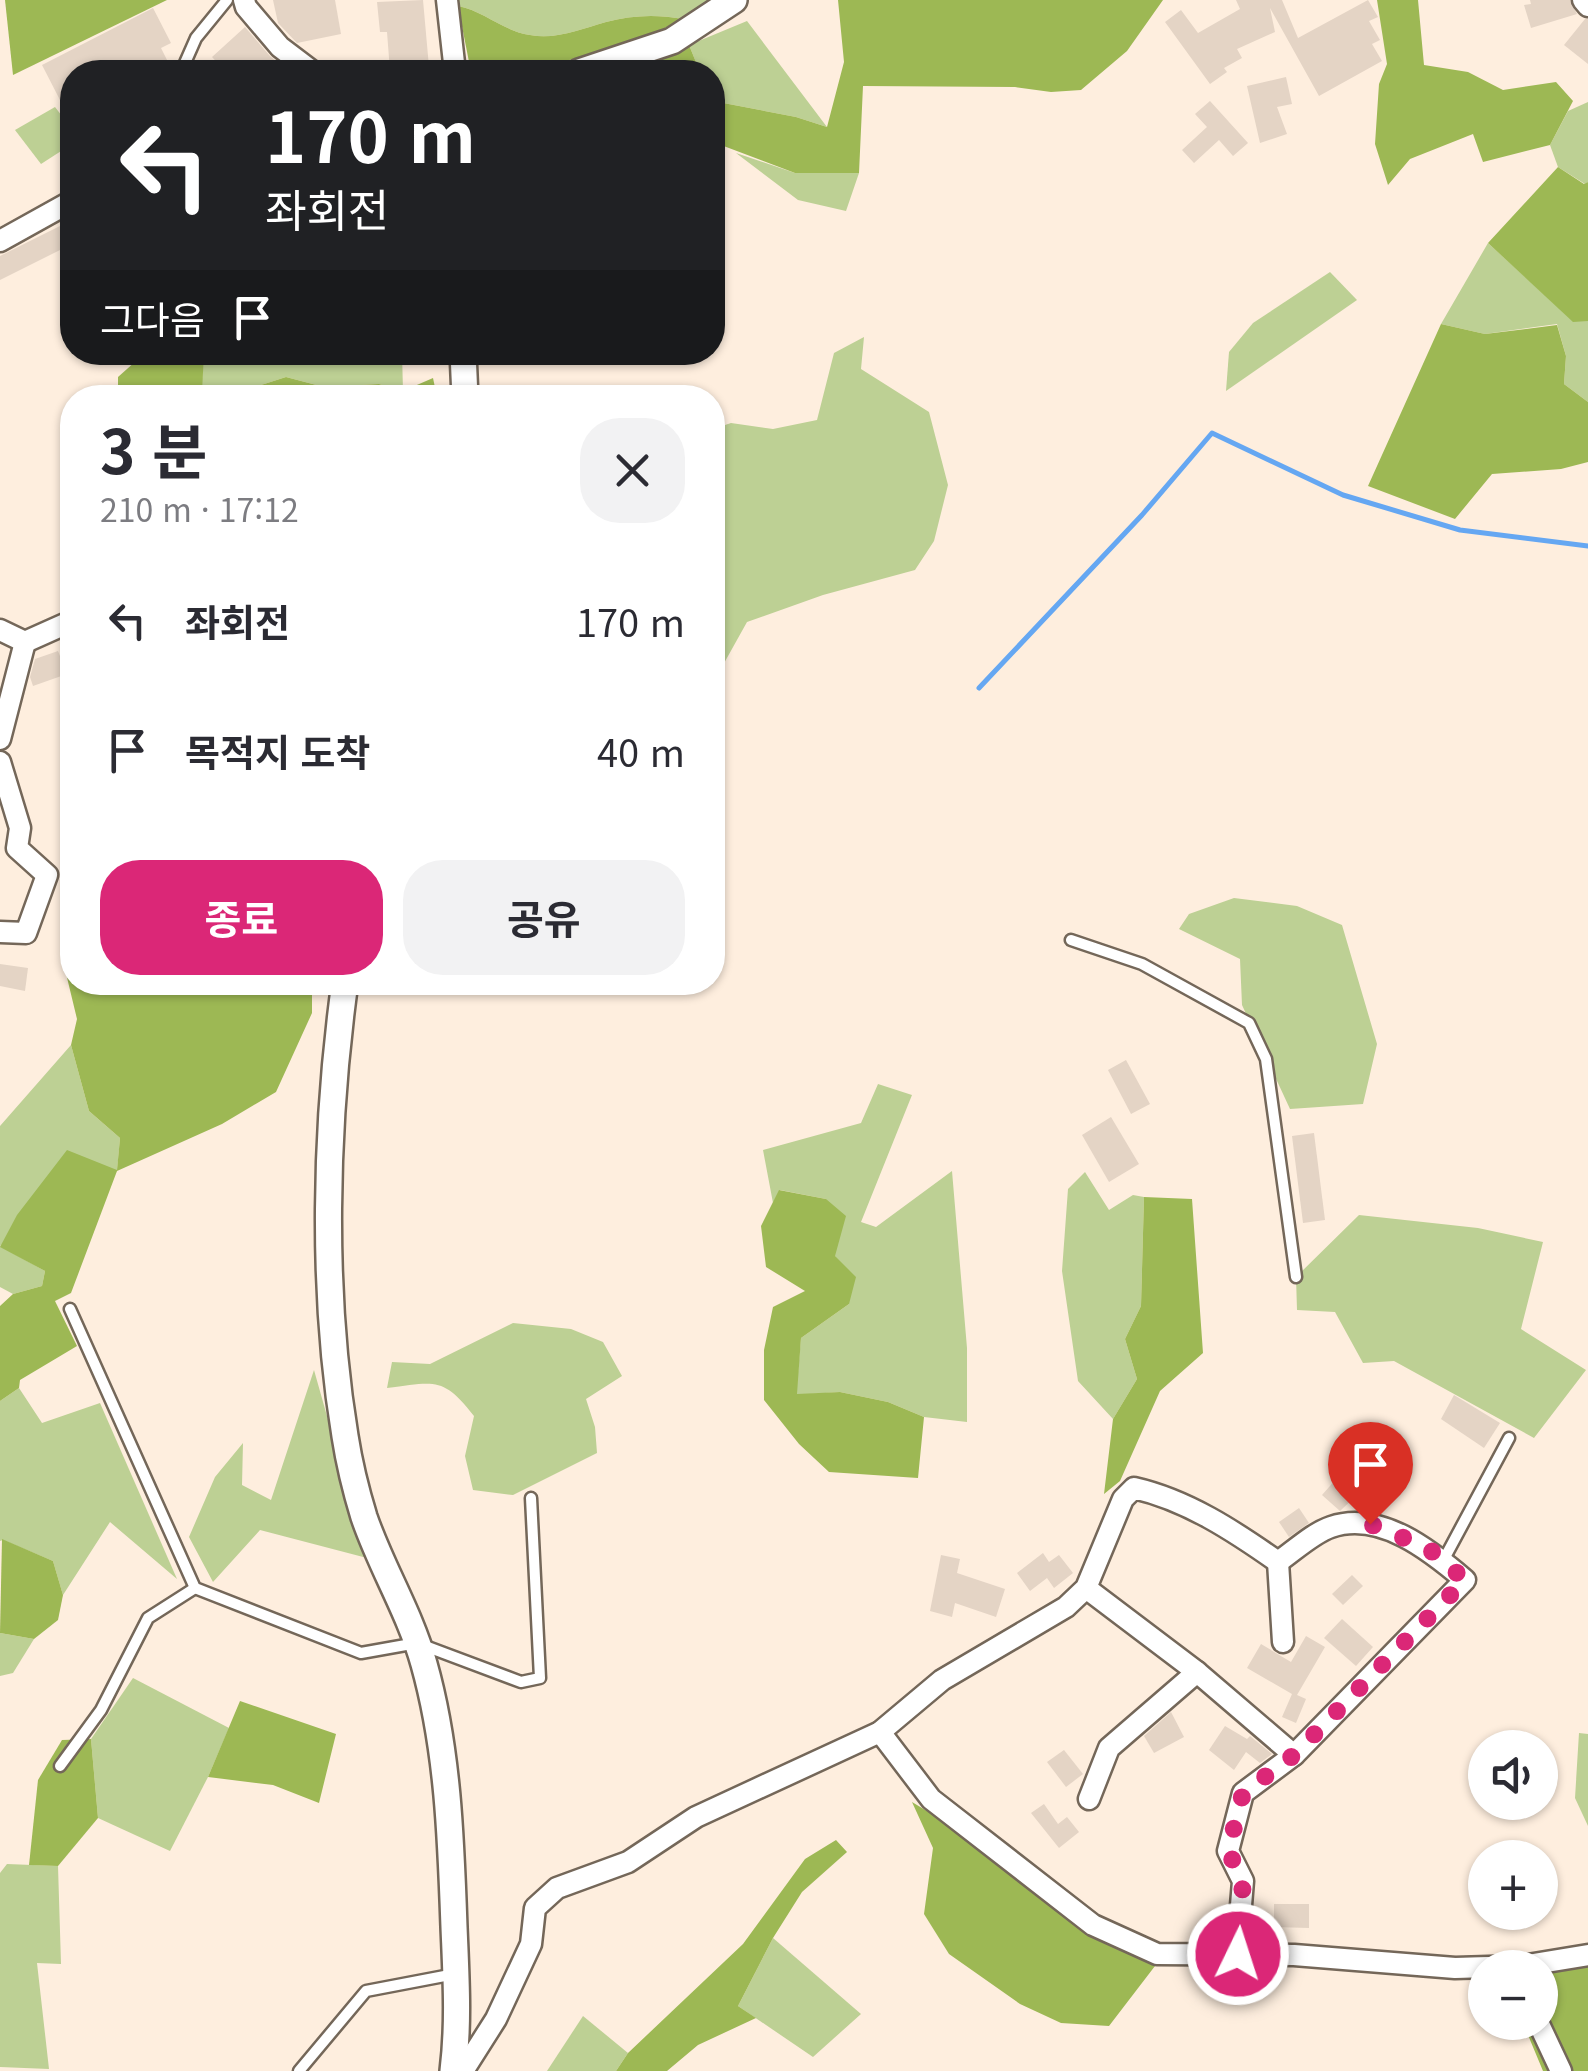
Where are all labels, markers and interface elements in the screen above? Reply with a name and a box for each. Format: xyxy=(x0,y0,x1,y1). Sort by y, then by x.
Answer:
text: 170 m xyxy=(265,82,476,183)
icon: left xyxy=(100,100,230,230)
text: 좌회전 xyxy=(265,175,389,240)
text: 그다음 xyxy=(100,290,205,345)
icon: arrive xyxy=(225,290,280,345)
text: 3 분 xyxy=(100,404,207,491)
button: close xyxy=(580,418,685,523)
text: 210 m · 17:12 xyxy=(100,485,299,531)
icon: left xyxy=(100,593,155,648)
text: 좌회전 xyxy=(185,593,290,648)
text: 170 m xyxy=(576,593,685,648)
icon: arrive xyxy=(100,723,155,778)
text: 목적지 도착 xyxy=(185,723,370,778)
text: 40 m xyxy=(597,723,685,778)
button: 종료 xyxy=(100,860,383,975)
button: 공유 xyxy=(403,860,685,975)
pin xyxy=(1328,1422,1413,1525)
icon: arrive xyxy=(1343,1437,1398,1492)
map controls xyxy=(1468,1730,1558,2040)
button: sound xyxy=(1468,1730,1558,1820)
button: + xyxy=(1468,1840,1558,1930)
position arrow xyxy=(1186,1902,1290,2006)
button: − xyxy=(1468,1950,1558,2040)

